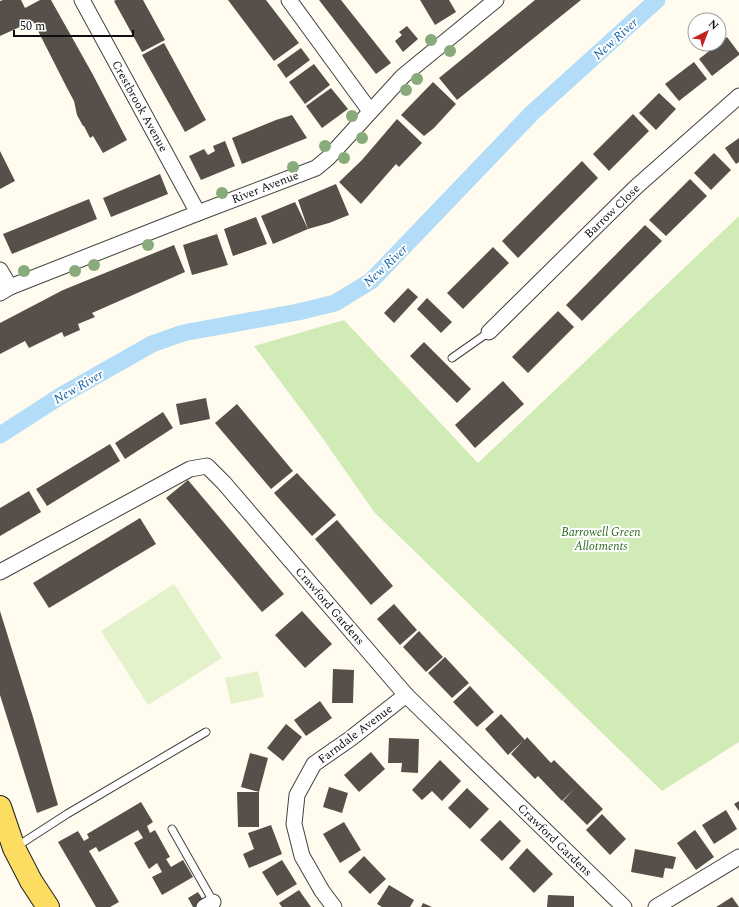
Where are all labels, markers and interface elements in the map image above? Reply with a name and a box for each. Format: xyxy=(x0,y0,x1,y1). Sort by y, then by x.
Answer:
scale bar xyxy=(14,12,133,38)
north arrow xyxy=(687,12,727,52)
water label: New River xyxy=(589,13,643,64)
text: N xyxy=(704,16,722,34)
text: 50 m xyxy=(20,17,45,36)
street label: Crestbrook Avenue xyxy=(106,57,173,156)
street label: River Avenue xyxy=(229,166,302,209)
street label: Barrow Close xyxy=(580,180,645,243)
water label: New River xyxy=(359,239,413,292)
water label: New River xyxy=(50,364,108,409)
park label: Barrowell Green Allotments xyxy=(561,523,641,556)
street label: Crawford Gardens xyxy=(290,563,369,650)
street label: Farndale Avenue xyxy=(314,700,397,769)
street label: Crawford Gardens xyxy=(513,799,597,881)

